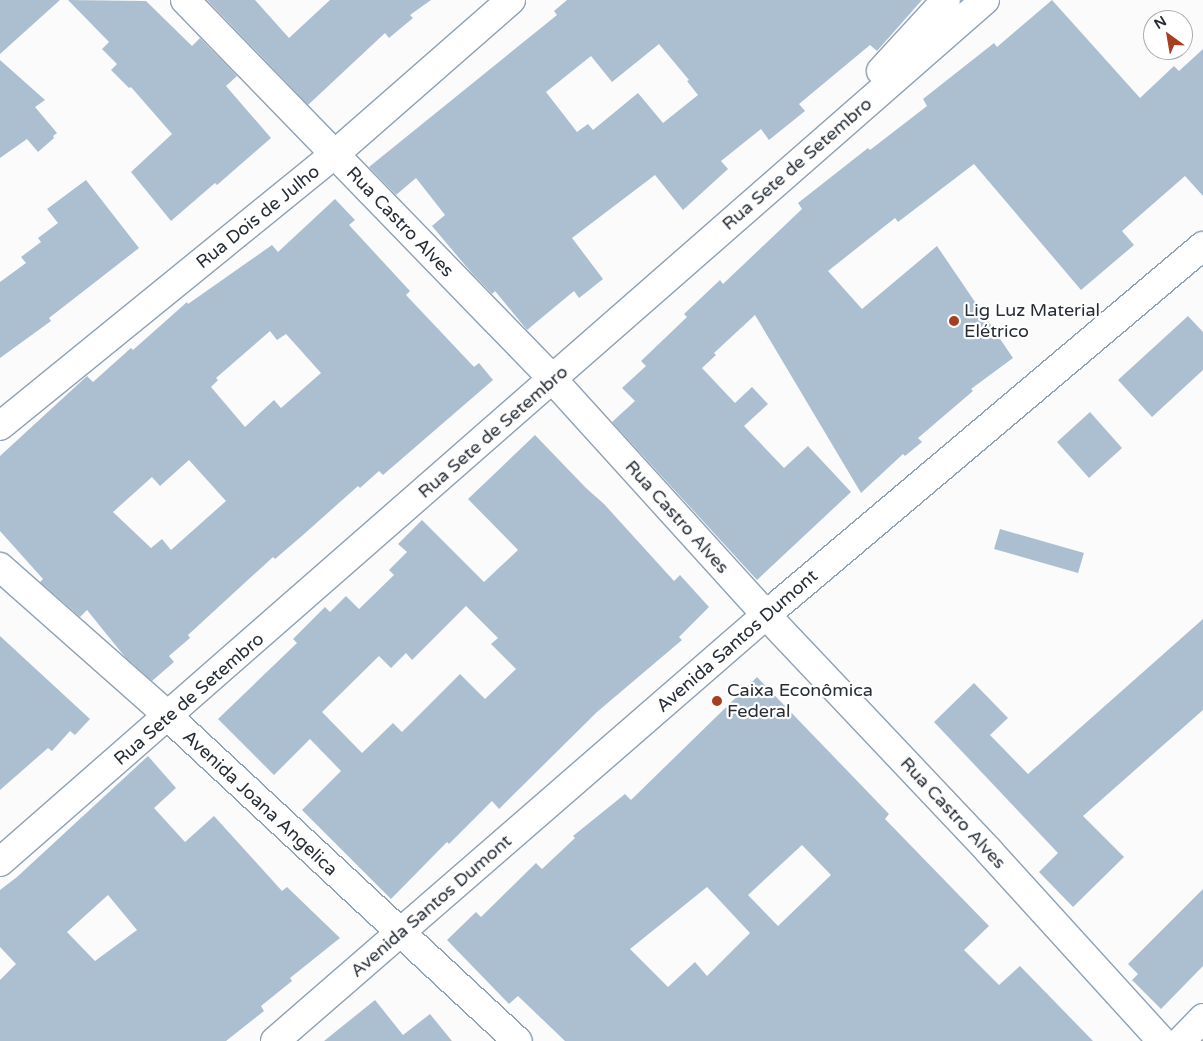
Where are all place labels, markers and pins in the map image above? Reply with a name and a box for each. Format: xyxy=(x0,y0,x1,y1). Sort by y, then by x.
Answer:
place label: Lig Luz Material Elétrico xyxy=(964,300,1100,342)
marker: Lig Luz Material Elétrico xyxy=(948,315,960,327)
place label: Caixa Econômica Federal xyxy=(727,680,873,722)
marker: Caixa Econômica Federal xyxy=(711,695,723,707)

